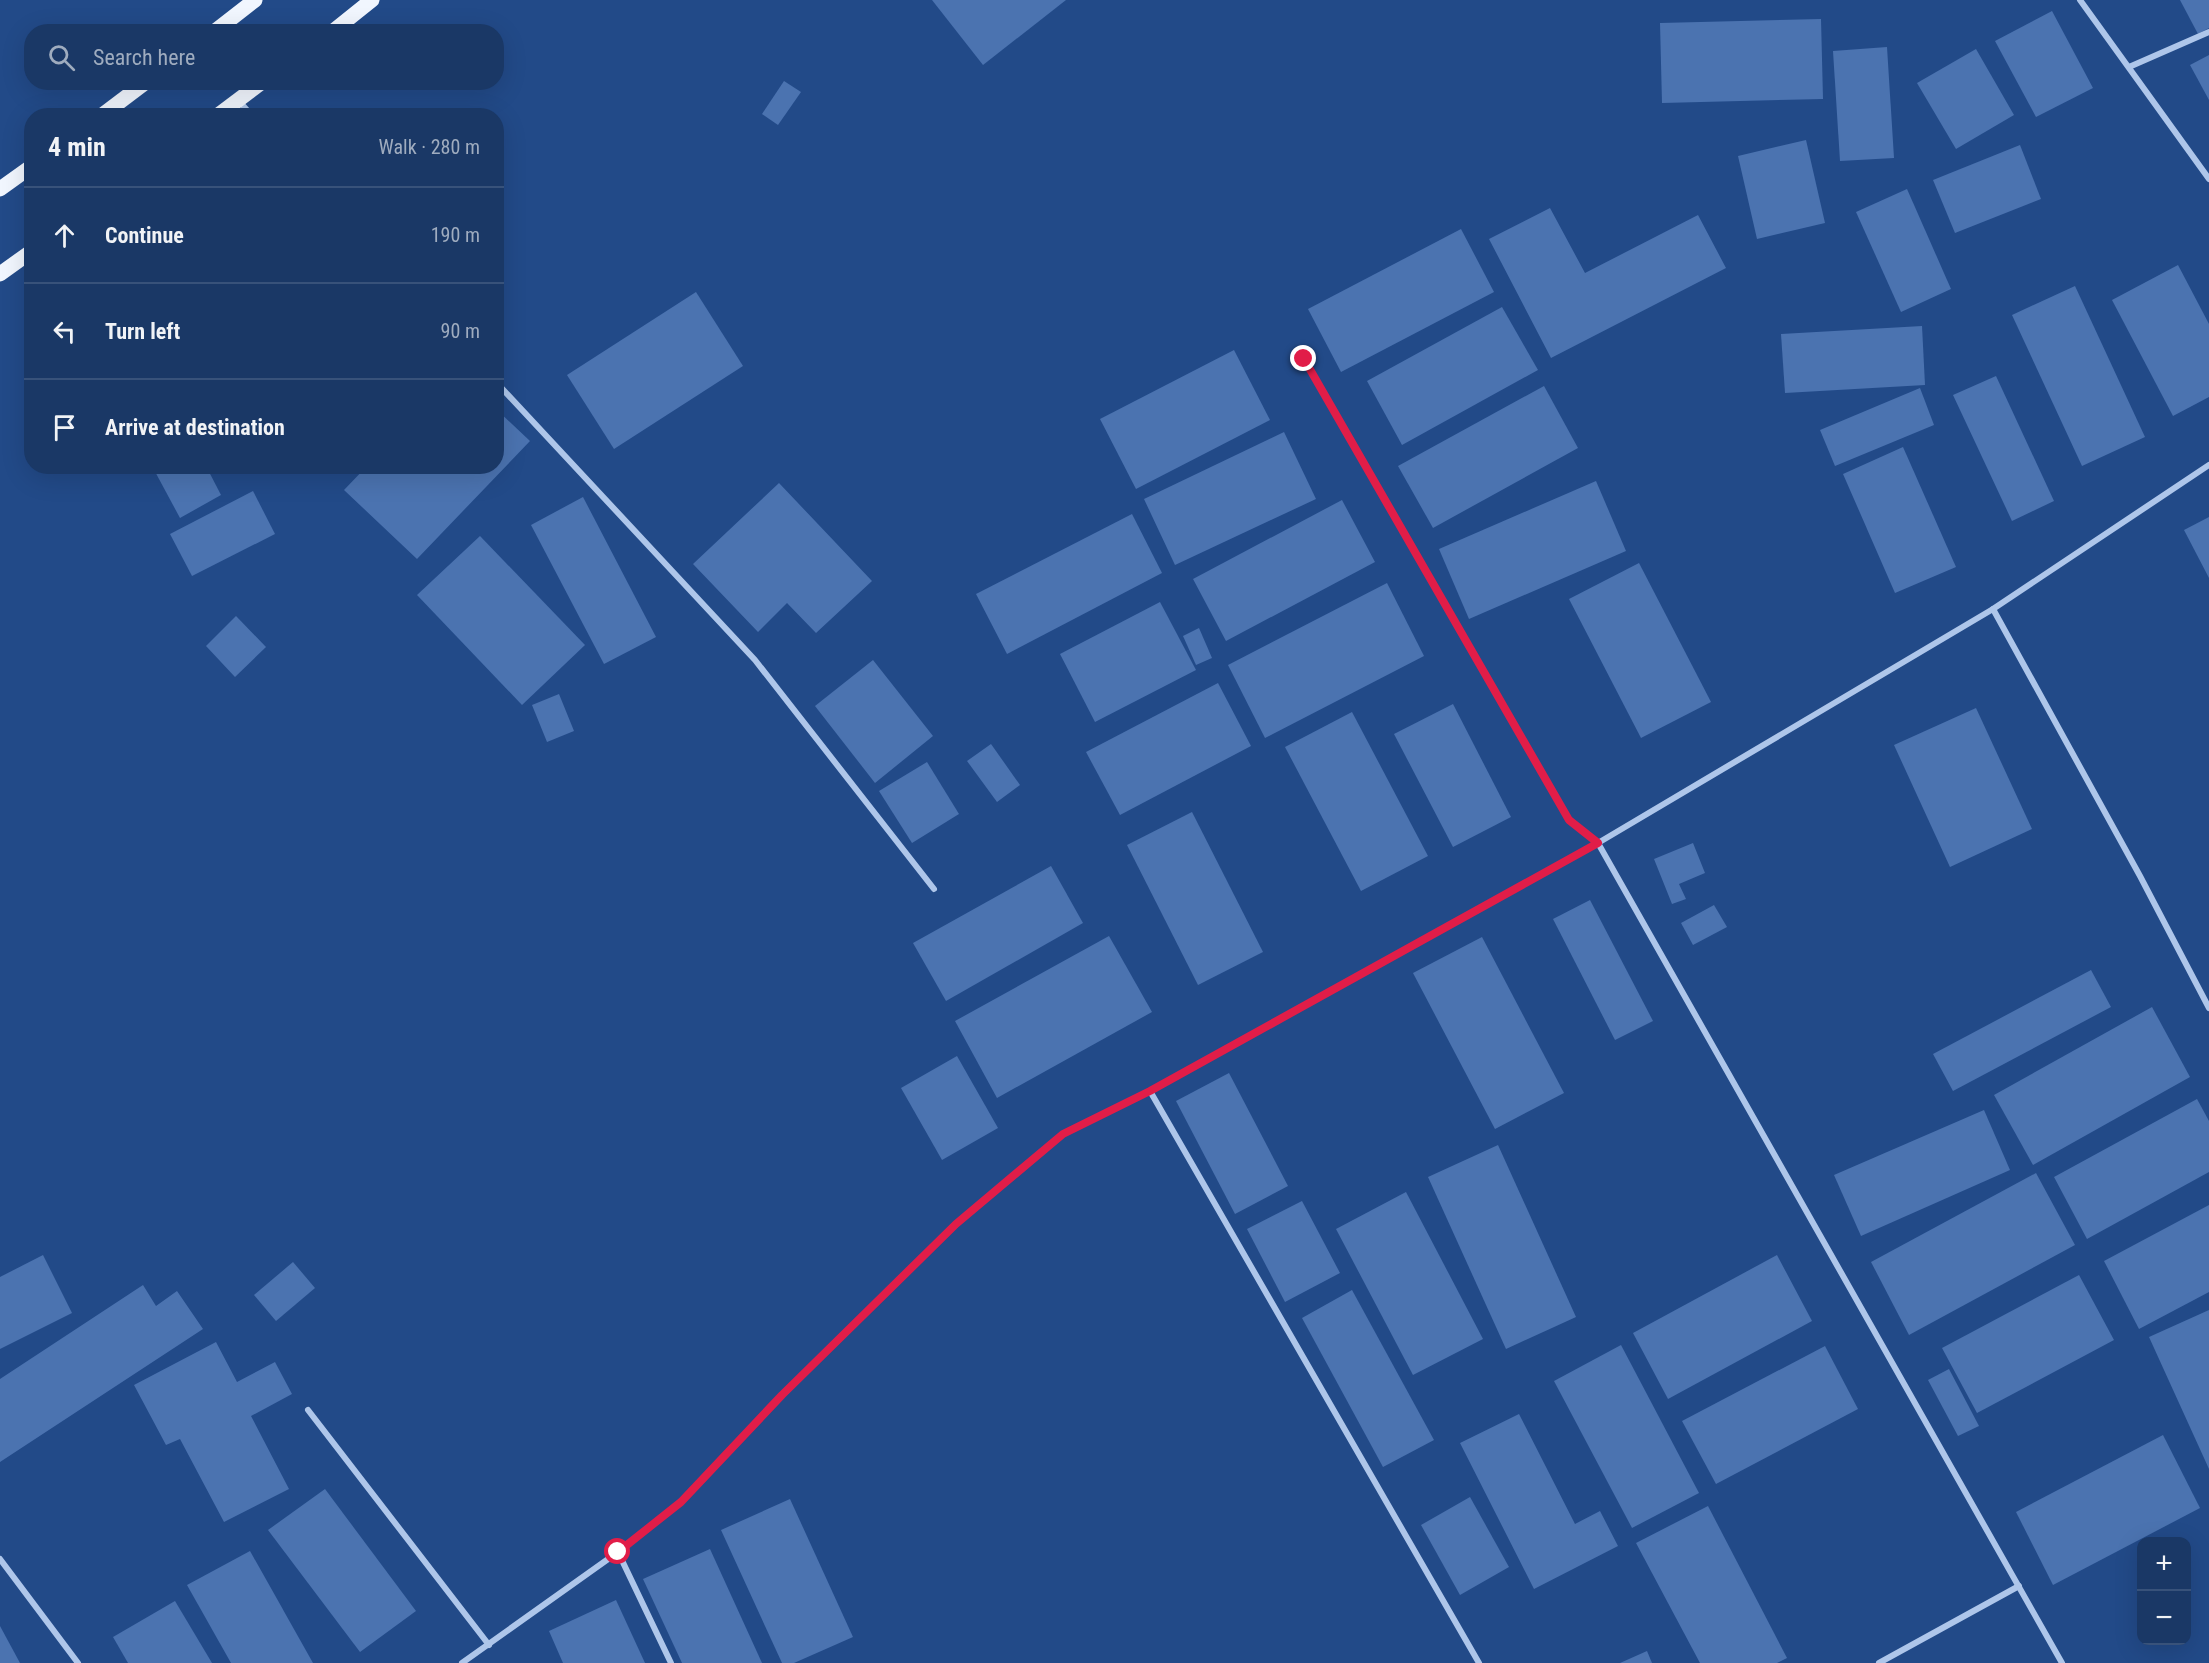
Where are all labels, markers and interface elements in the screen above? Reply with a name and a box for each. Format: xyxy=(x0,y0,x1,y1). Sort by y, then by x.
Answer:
search box xyxy=(24,24,504,90)
icon: search xyxy=(45,41,78,74)
text: Search here xyxy=(93,45,195,70)
text: 4 min xyxy=(48,132,106,162)
text: Walk · 280 m xyxy=(379,135,480,159)
icon: ahead xyxy=(48,219,81,252)
text: Continue xyxy=(105,223,184,248)
text: 190 m xyxy=(431,223,480,247)
icon: left xyxy=(48,315,81,348)
text: Turn left xyxy=(105,319,180,344)
text: 90 m xyxy=(441,319,480,343)
route end xyxy=(1290,345,1316,371)
icon: arrive xyxy=(48,411,81,444)
text: Arrive at destination xyxy=(105,415,285,440)
map controls xyxy=(2137,1537,2191,1645)
button: + xyxy=(2137,1537,2191,1591)
route start xyxy=(604,1538,630,1564)
button: − xyxy=(2137,1591,2191,1645)

